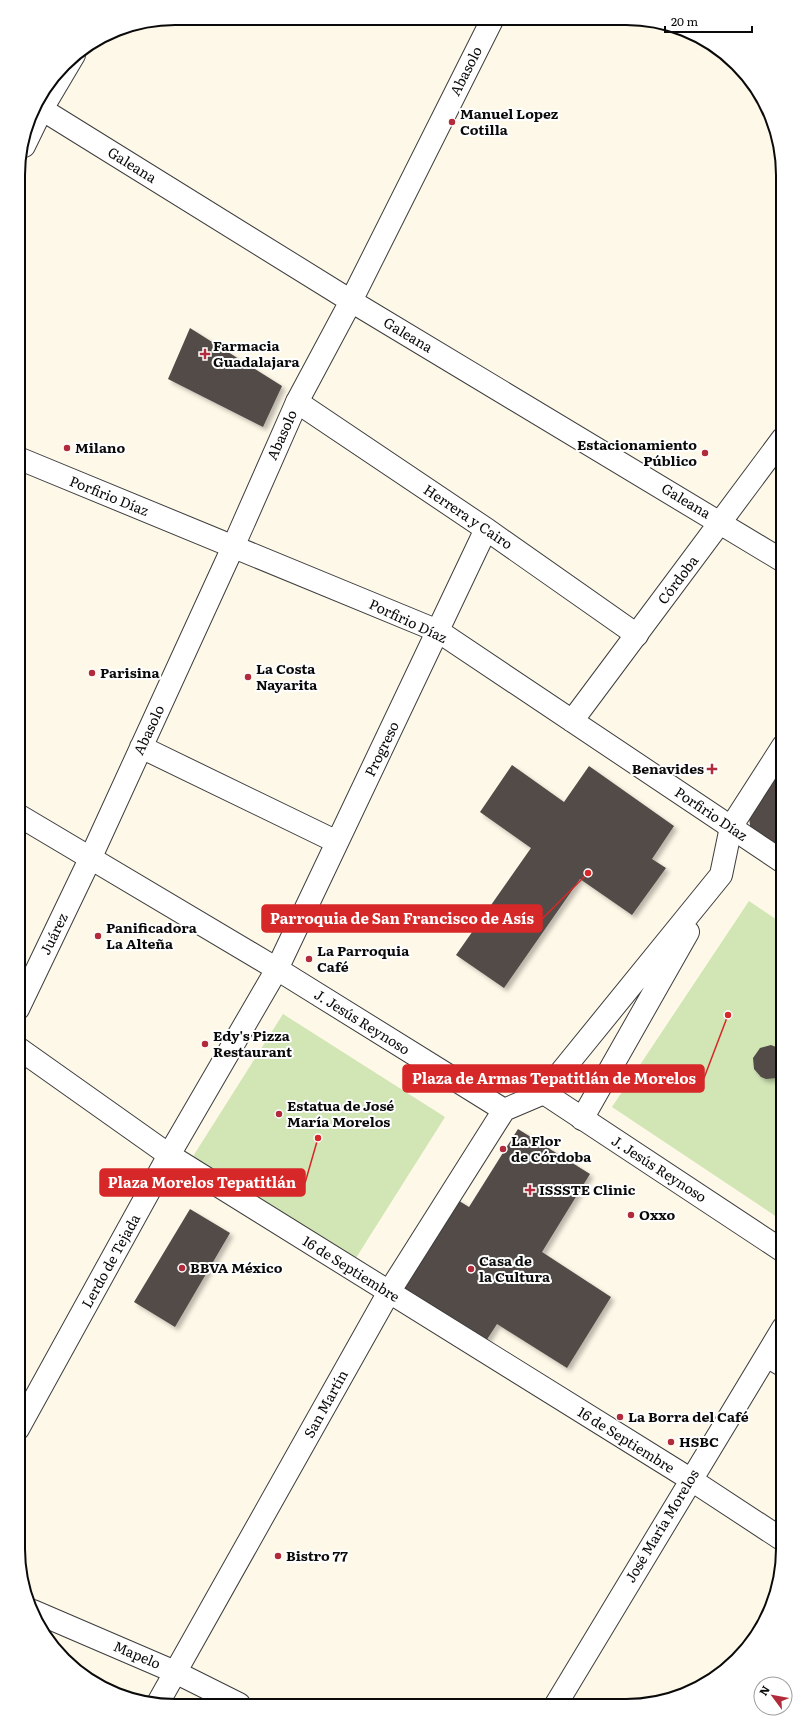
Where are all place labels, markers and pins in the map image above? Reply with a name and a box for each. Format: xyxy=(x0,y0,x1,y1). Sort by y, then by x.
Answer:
place label: Manuel Lopez Cotilla xyxy=(460,103,559,139)
marker: Manuel Lopez Cotilla xyxy=(447,117,457,127)
place label: Farmacia Guadalajara xyxy=(213,335,301,371)
marker: Farmacia Guadalajara xyxy=(200,349,210,359)
place label: Estacionamiento Público xyxy=(577,434,697,470)
place label: Milano xyxy=(75,437,125,457)
marker: Milano xyxy=(62,443,72,453)
marker: Estacionamiento Público xyxy=(700,448,710,458)
place label: La Costa Nayarita xyxy=(256,658,318,694)
place label: Parisina xyxy=(100,662,161,682)
marker: Parisina xyxy=(87,668,97,678)
marker: La Costa Nayarita xyxy=(243,672,253,682)
place label: Benavides xyxy=(632,758,704,778)
marker: Benavides xyxy=(707,764,717,774)
callout: Parroquia de San Francisco de Asís xyxy=(262,905,542,932)
place label: Panificadora La Alteña xyxy=(106,917,198,953)
marker: Panificadora La Alteña xyxy=(93,931,103,941)
place label: La Parroquia Café xyxy=(317,940,410,976)
marker: La Parroquia Café xyxy=(304,954,314,964)
place label: Edy's Pizza Restaurant xyxy=(213,1025,293,1061)
marker: Edy's Pizza Restaurant xyxy=(200,1039,210,1049)
callout: Plaza de Armas Tepatitlán de Morelos xyxy=(403,1065,704,1092)
place label: Estatua de José María Morelos xyxy=(287,1095,394,1131)
marker: Estatua de José María Morelos xyxy=(274,1109,284,1119)
place label: La Flor de Córdoba xyxy=(511,1130,592,1166)
marker: La Flor de Córdoba xyxy=(498,1144,508,1154)
callout: Plaza Morelos Tepatitlán xyxy=(100,1169,305,1196)
place label: ISSSTE Clinic xyxy=(539,1179,636,1199)
marker: ISSSTE Clinic xyxy=(524,1184,536,1196)
place label: Oxxo xyxy=(639,1204,676,1224)
marker: Oxxo xyxy=(626,1210,636,1220)
place label: Casa de la Cultura xyxy=(479,1250,551,1286)
place label: BBVA México xyxy=(190,1257,283,1277)
marker: BBVA México xyxy=(177,1263,187,1273)
marker: Casa de la Cultura xyxy=(466,1264,476,1274)
place label: La Borra del Café xyxy=(628,1406,749,1426)
marker: La Borra del Café xyxy=(615,1412,625,1422)
place label: HSBC xyxy=(679,1431,719,1451)
marker: HSBC xyxy=(666,1437,676,1447)
place label: Bistro 77 xyxy=(286,1545,348,1565)
marker: Bistro 77 xyxy=(273,1551,283,1561)

